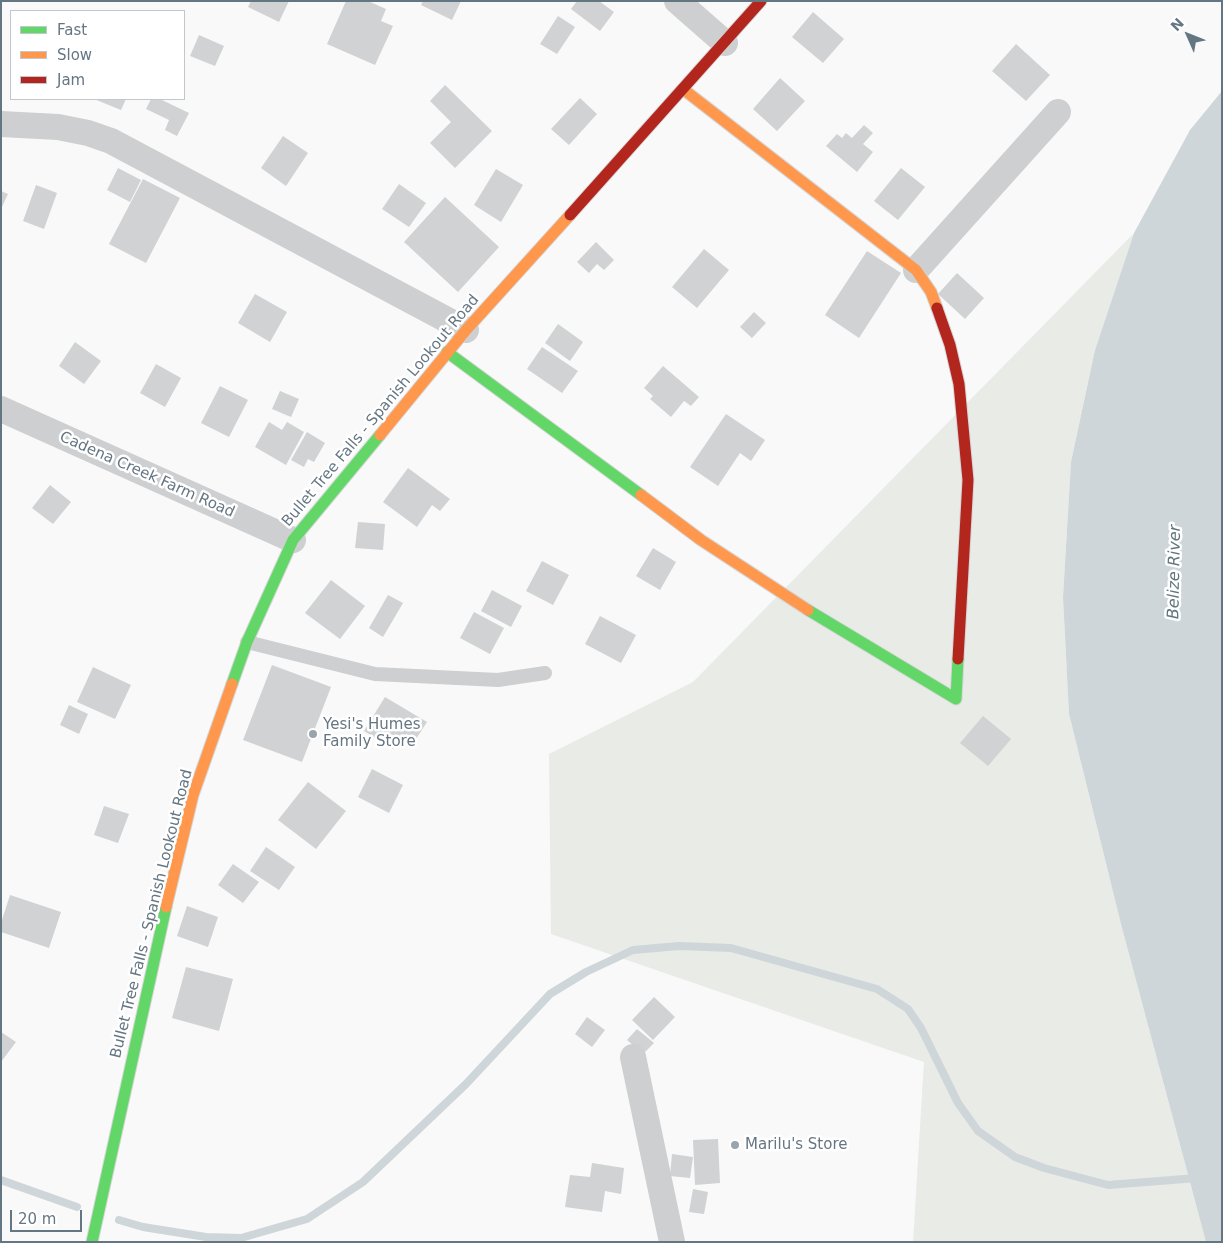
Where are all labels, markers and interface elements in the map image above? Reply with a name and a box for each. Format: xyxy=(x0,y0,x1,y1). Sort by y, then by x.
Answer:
legend xyxy=(10,10,185,100)
north arrow xyxy=(1163,10,1213,60)
text: N xyxy=(1167,15,1187,34)
text: Fast xyxy=(57,21,87,39)
text: Slow xyxy=(57,46,92,64)
text: Jam xyxy=(57,71,85,89)
street label: Bullet Tree Falls - Spanish Lookout Road xyxy=(279,291,483,531)
street label: Cadena Creek Farm Road xyxy=(57,428,237,522)
water label: Belize River xyxy=(1165,525,1185,619)
place label: Yesi's Humes Family Store xyxy=(323,716,421,751)
marker: Yesi's Humes Family Store xyxy=(307,728,319,740)
street label: Bullet Tree Falls - Spanish Lookout Road xyxy=(107,768,197,1060)
place label: Marilu's Store xyxy=(745,1136,847,1154)
marker: Marilu's Store xyxy=(729,1139,741,1151)
scale bar xyxy=(12,1200,85,1232)
text: 20 m xyxy=(18,1210,56,1228)

